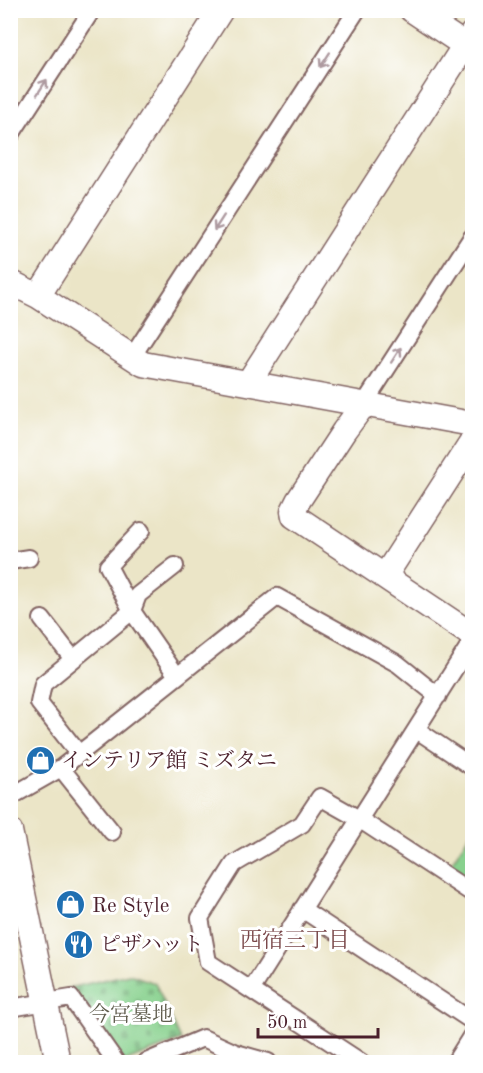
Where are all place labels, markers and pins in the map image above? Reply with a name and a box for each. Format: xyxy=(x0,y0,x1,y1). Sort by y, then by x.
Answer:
shop icon: インテリア館 ミズタニ xyxy=(24,744,56,776)
place label: インテリア館 ミズタニ xyxy=(61,749,277,772)
shop icon: Re Style xyxy=(55,889,87,921)
place label: Re Style xyxy=(92,896,169,917)
restaurant icon: ピザハット xyxy=(63,928,95,960)
place label: ピザハット xyxy=(100,933,204,956)

